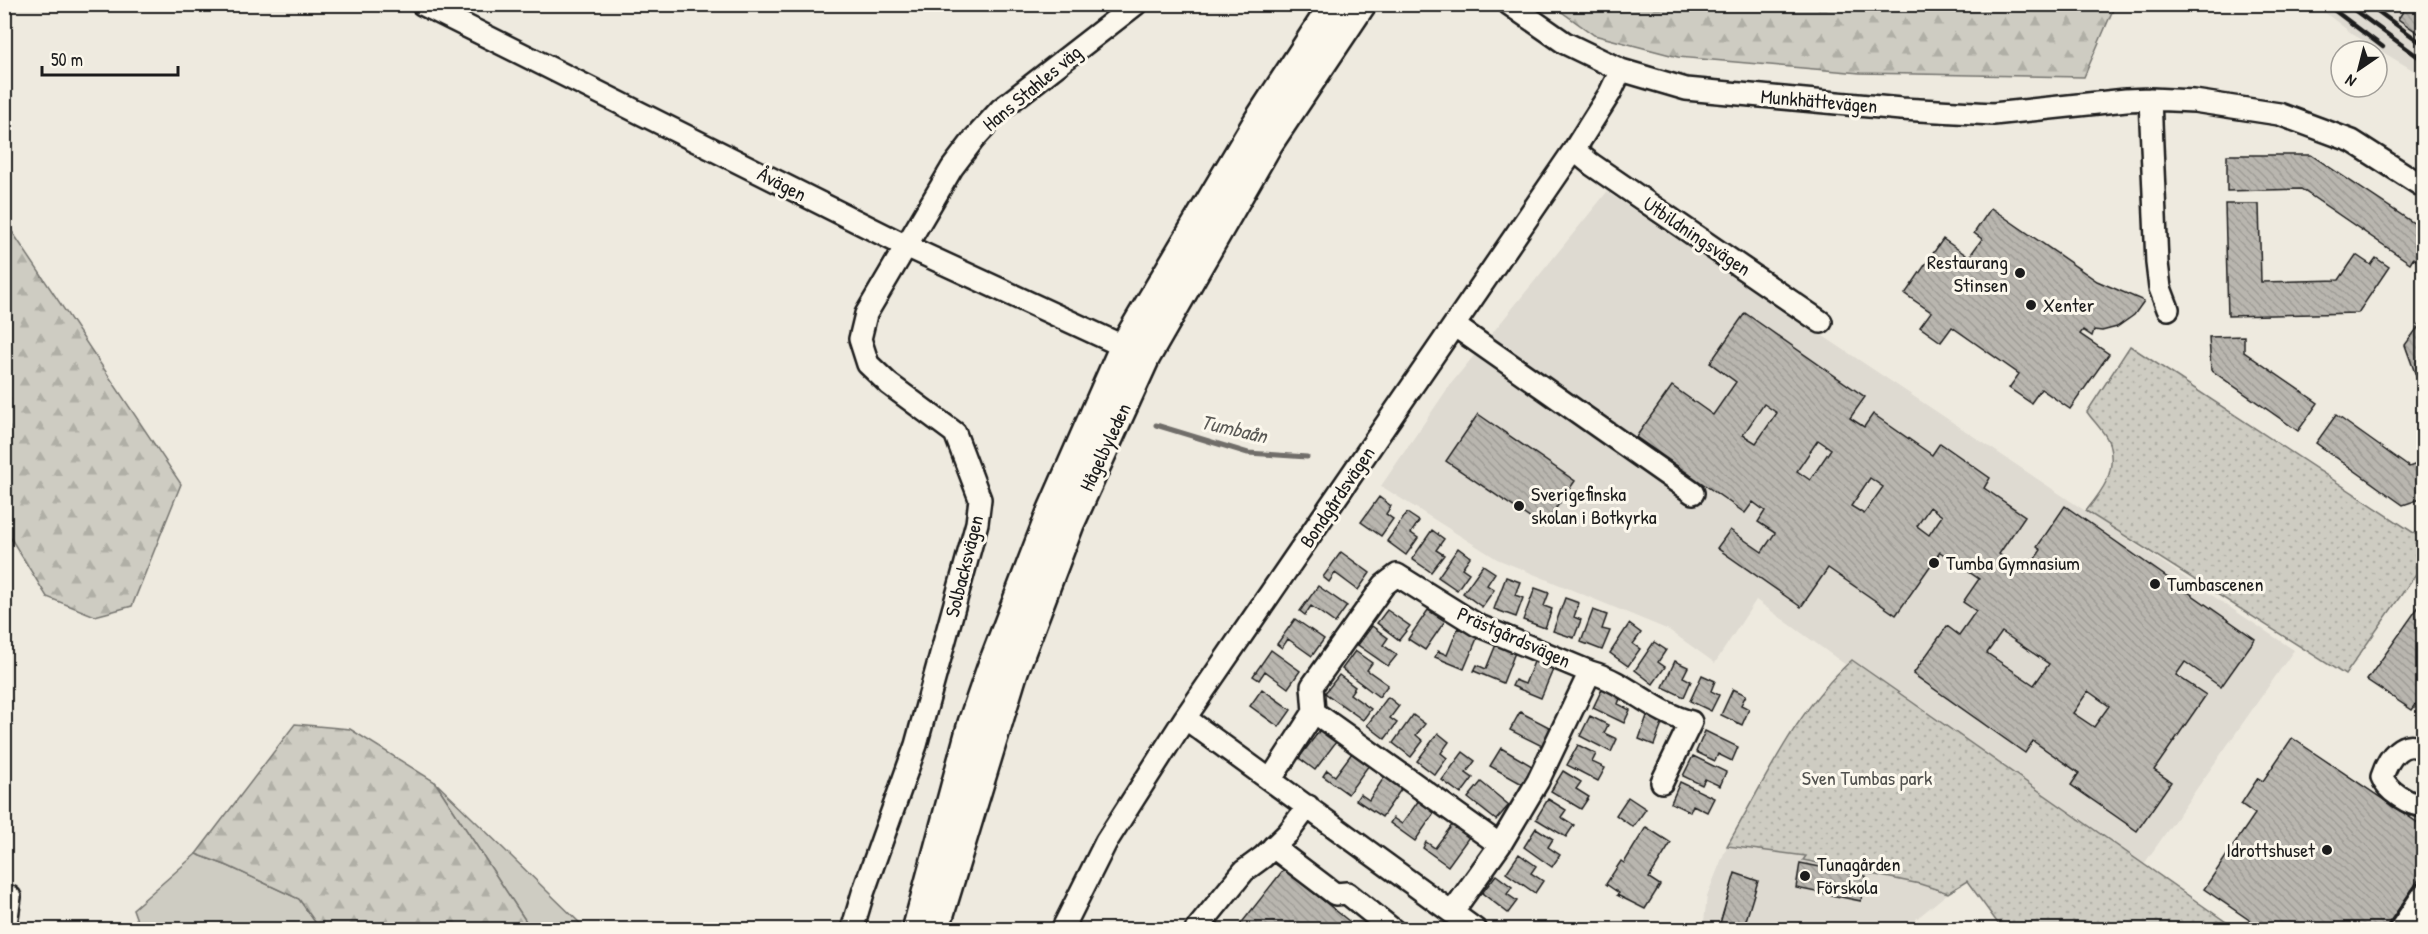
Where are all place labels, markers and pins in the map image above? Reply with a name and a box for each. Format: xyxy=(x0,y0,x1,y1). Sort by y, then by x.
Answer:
place label: Restaurang Stinsen xyxy=(1927,248,2008,298)
marker: Restaurang Stinsen xyxy=(2013,266,2027,280)
place label: Xenter xyxy=(2043,291,2095,318)
marker: Xenter xyxy=(2024,298,2038,312)
place label: Sverigefinska skolan i Botkyrka xyxy=(1531,480,1657,530)
marker: Sverigefinska skolan i Botkyrka xyxy=(1512,499,1526,513)
place label: Tumba Gymnasium xyxy=(1946,549,2080,576)
marker: Tumba Gymnasium xyxy=(1927,556,1941,570)
place label: Tumbascenen xyxy=(2167,570,2264,597)
marker: Tumbascenen xyxy=(2148,577,2162,591)
place label: Idrottshuset xyxy=(2226,836,2316,863)
marker: Idrottshuset xyxy=(2320,843,2334,857)
place label: Tunagården Förskola xyxy=(1816,850,1900,900)
marker: Tunagården Förskola xyxy=(1798,869,1812,883)

